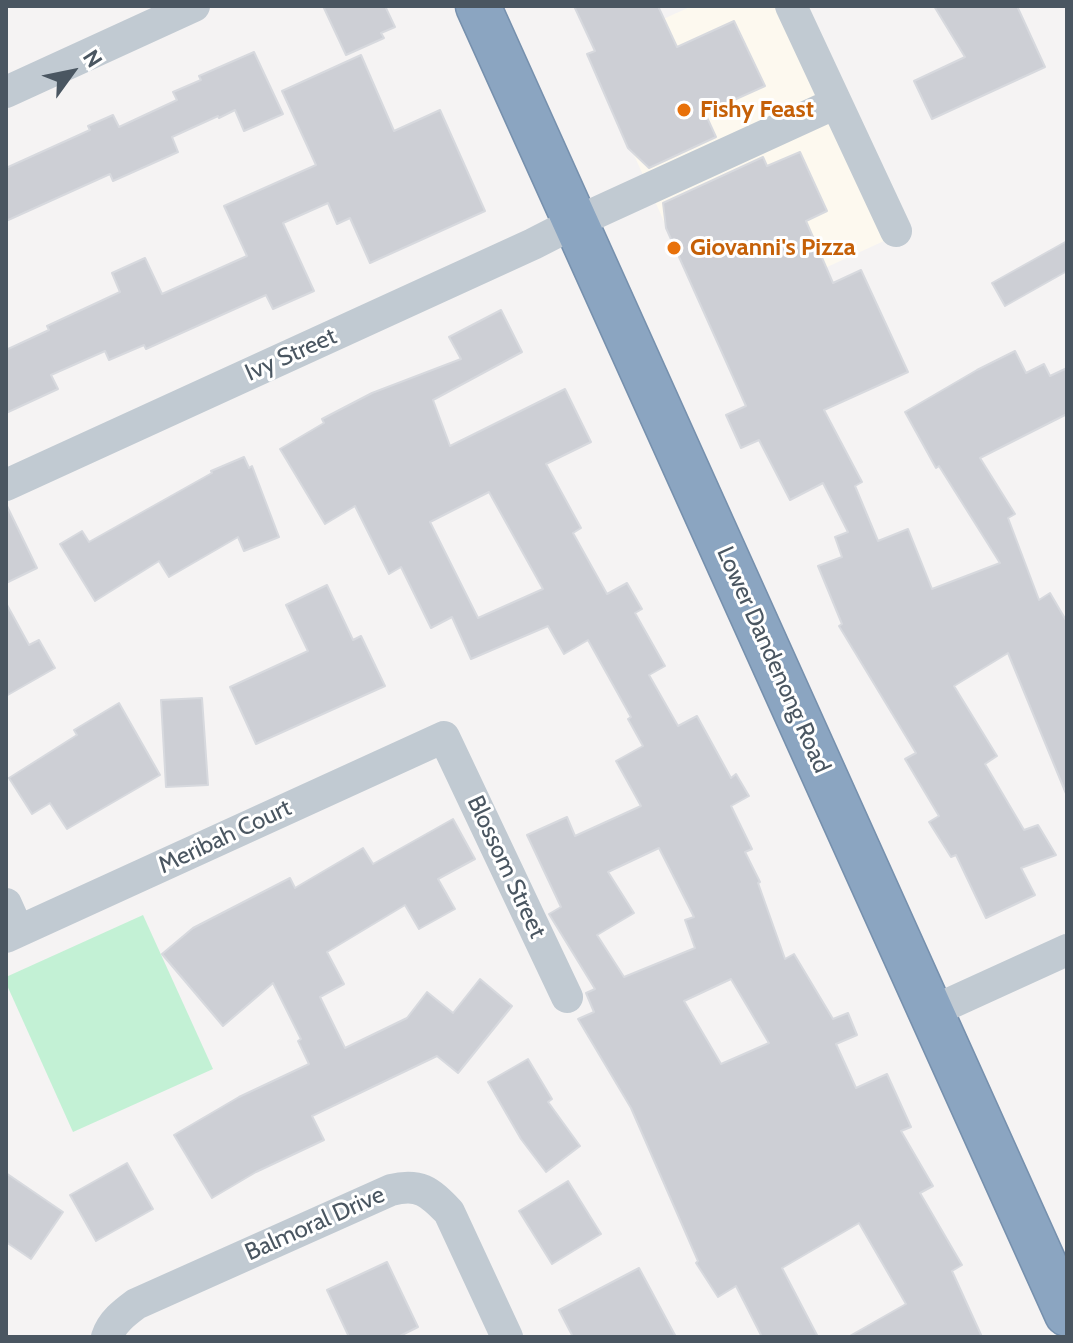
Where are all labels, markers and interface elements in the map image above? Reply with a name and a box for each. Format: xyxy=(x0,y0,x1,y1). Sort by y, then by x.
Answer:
north arrow xyxy=(32,32,112,112)
text: N xyxy=(77,45,108,73)
place label: Fishy Feast xyxy=(700,96,814,124)
marker: Fishy Feast xyxy=(675,101,693,119)
place label: Giovanni's Pizza xyxy=(690,234,856,262)
marker: Giovanni's Pizza xyxy=(665,239,683,257)
street label: Ivy Street xyxy=(241,322,341,388)
street label: Lower Dandenong Road xyxy=(710,542,836,778)
street label: Blossom Street xyxy=(460,791,552,943)
street label: Meribah Court xyxy=(154,794,296,880)
street label: Balmoral Drive xyxy=(241,1180,389,1268)

